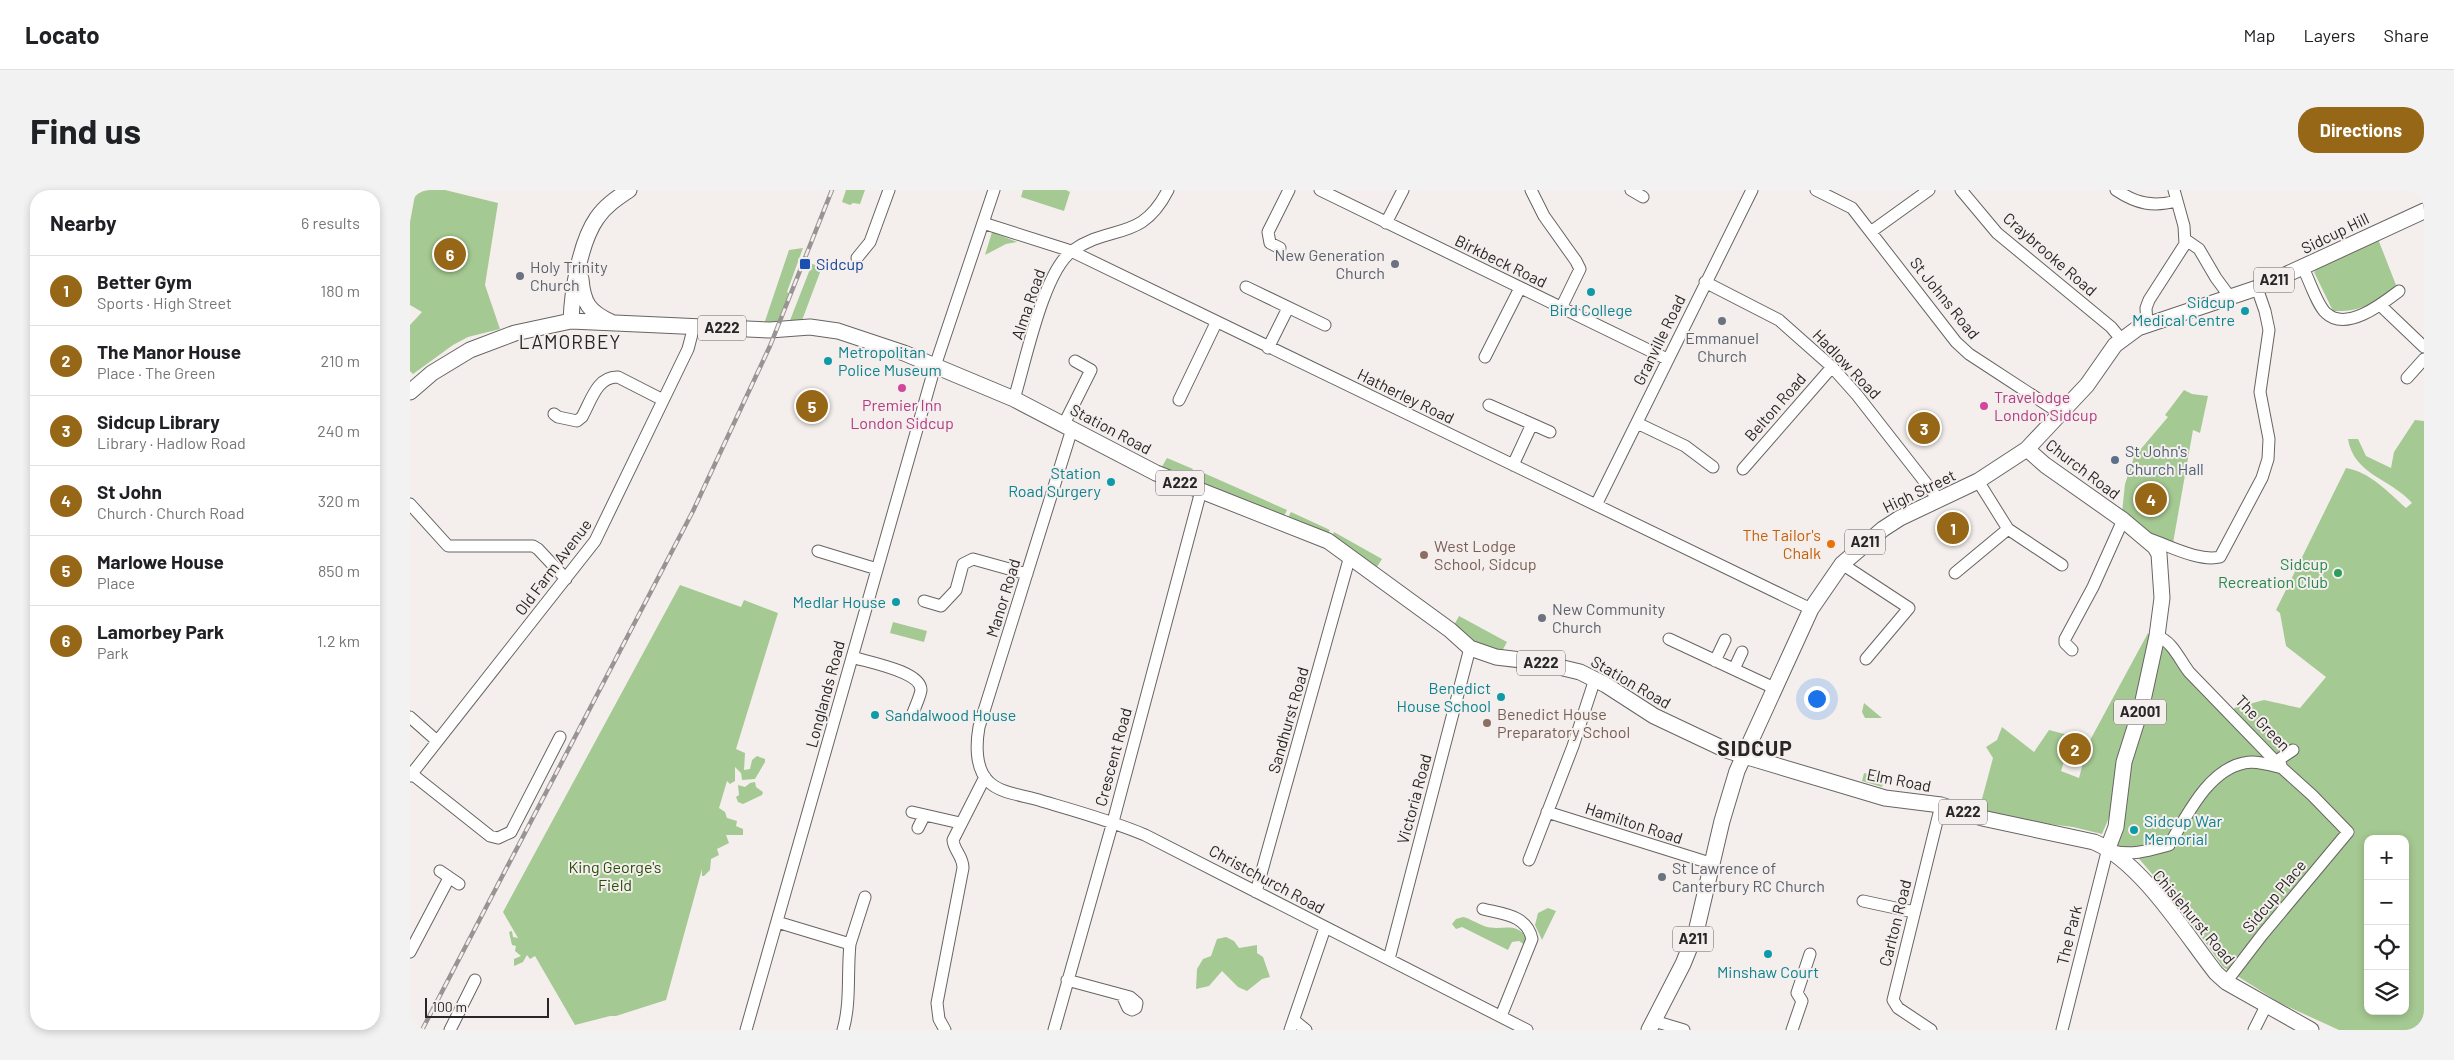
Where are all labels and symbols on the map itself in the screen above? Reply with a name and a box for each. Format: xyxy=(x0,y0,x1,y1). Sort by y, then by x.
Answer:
street label: Craybrooke Road xyxy=(2000,208,2101,299)
street label: Sidcup Hill xyxy=(2298,208,2372,257)
street label: Birkbeck Road xyxy=(1452,230,1550,291)
pin: 6 xyxy=(434,235,466,273)
place label: New Generation Church xyxy=(1275,245,1385,282)
street label: St Johns Road xyxy=(1907,253,1984,342)
place label: Sidcup xyxy=(816,254,864,273)
place label: Holy Trinity Church xyxy=(530,257,608,294)
marker: Sidcup xyxy=(798,257,812,271)
marker: New Generation Church xyxy=(1389,258,1401,270)
street label: Alma Road xyxy=(1007,266,1048,342)
road number: A211 xyxy=(2254,268,2294,292)
marker: Holy Trinity Church xyxy=(514,270,526,282)
marker: Bird College xyxy=(1585,286,1597,298)
street label: Granville Road xyxy=(1628,291,1689,388)
place label: Sidcup Medical Centre xyxy=(2132,292,2235,329)
place label: Bird College xyxy=(1549,300,1633,319)
marker: Sidcup Medical Centre xyxy=(2239,305,2251,317)
marker: Emmanuel Church xyxy=(1716,315,1728,327)
road number: A222 xyxy=(698,316,746,340)
street label: Hadlow Road xyxy=(1809,325,1885,402)
place label: Emmanuel Church xyxy=(1685,328,1759,365)
district label: LAMORBEY xyxy=(519,330,621,353)
place label: Metropolitan Police Museum xyxy=(838,342,942,379)
marker: Metropolitan Police Museum xyxy=(822,355,834,367)
street label: Hatherley Road xyxy=(1355,364,1458,427)
street label: Belton Road xyxy=(1740,369,1809,445)
marker: Premier Inn London Sidcup xyxy=(896,382,908,394)
pin: 5 xyxy=(796,387,828,425)
place label: Travelodge London Sidcup xyxy=(1994,387,2098,424)
place label: Premier Inn London Sidcup xyxy=(850,395,954,432)
street label: Station Road xyxy=(1067,399,1155,458)
marker: Travelodge London Sidcup xyxy=(1978,400,1990,412)
pin: 3 xyxy=(1908,409,1940,447)
street label: Church Road xyxy=(2042,434,2124,503)
place label: St John's Church Hall xyxy=(2125,441,2204,478)
marker: St John's Church Hall xyxy=(2109,454,2121,466)
place label: Station Road Surgery xyxy=(1008,463,1102,500)
street label: High Street xyxy=(1879,465,1958,516)
road number: A222 xyxy=(1156,470,1204,496)
marker: Station Road Surgery xyxy=(1105,476,1117,488)
pin: 4 xyxy=(2135,480,2167,518)
pin: 1 xyxy=(1937,509,1969,547)
street label: Old Farm Avenue xyxy=(510,515,595,619)
place label: The Tailor's Chalk xyxy=(1742,525,1821,562)
road number: A211 xyxy=(1845,530,1885,554)
place label: West Lodge School, Sidcup xyxy=(1434,536,1537,573)
marker: The Tailor's Chalk xyxy=(1825,538,1837,550)
marker: West Lodge School, Sidcup xyxy=(1418,549,1430,561)
place label: Sidcup Recreation Club xyxy=(2218,554,2328,591)
street label: Manor Road xyxy=(982,556,1023,639)
marker: Sidcup Recreation Club xyxy=(2332,567,2344,579)
place label: Medlar House xyxy=(792,592,886,611)
marker: Medlar House xyxy=(890,596,902,608)
place label: New Community Church xyxy=(1552,599,1666,636)
marker: New Community Church xyxy=(1536,612,1548,624)
street label: Longlands Road xyxy=(801,638,848,750)
road number: A222 xyxy=(1517,650,1565,676)
street label: Station Road xyxy=(1588,651,1675,712)
street label: Sandhurst Road xyxy=(1263,664,1312,775)
place label: Benedict House School xyxy=(1397,678,1491,715)
your location xyxy=(1804,686,1830,712)
marker: Benedict House School xyxy=(1495,691,1507,703)
street label: The Green xyxy=(2232,691,2295,755)
road number: A2001 xyxy=(2114,700,2166,724)
place label: Benedict House Preparatory School xyxy=(1497,704,1630,741)
place label: Sandalwood House xyxy=(885,705,1016,724)
street label: Crescent Road xyxy=(1090,705,1135,808)
marker: Sandalwood House xyxy=(869,709,881,721)
marker: Benedict House Preparatory School xyxy=(1481,717,1493,729)
pin: 2 xyxy=(2059,730,2091,768)
district label: SIDCUP xyxy=(1717,735,1793,760)
street label: Victoria Road xyxy=(1392,752,1435,846)
street label: Elm Road xyxy=(1865,764,1933,795)
street label: Hamilton Road xyxy=(1583,798,1685,847)
road number: A222 xyxy=(1939,800,1987,824)
place label: Sidcup War Memorial xyxy=(2144,811,2223,848)
marker: Sidcup War Memorial xyxy=(2128,824,2140,836)
street label: Christchurch Road xyxy=(1206,840,1328,917)
street label: Sidcup Place xyxy=(2238,855,2310,936)
park label: King George's Field xyxy=(568,857,662,894)
place label: St Lawrence of Canterbury RC Church xyxy=(1672,858,1825,895)
street label: Chislehurst Road xyxy=(2149,866,2239,968)
marker: St Lawrence of Canterbury RC Church xyxy=(1656,871,1668,883)
street label: Carlton Road xyxy=(1875,878,1914,968)
street label: The Park xyxy=(2052,903,2085,967)
road number: A211 xyxy=(1673,926,1713,952)
marker: Minshaw Court xyxy=(1762,948,1774,960)
place label: Minshaw Court xyxy=(1717,962,1819,981)
scale bar xyxy=(425,995,549,1018)

